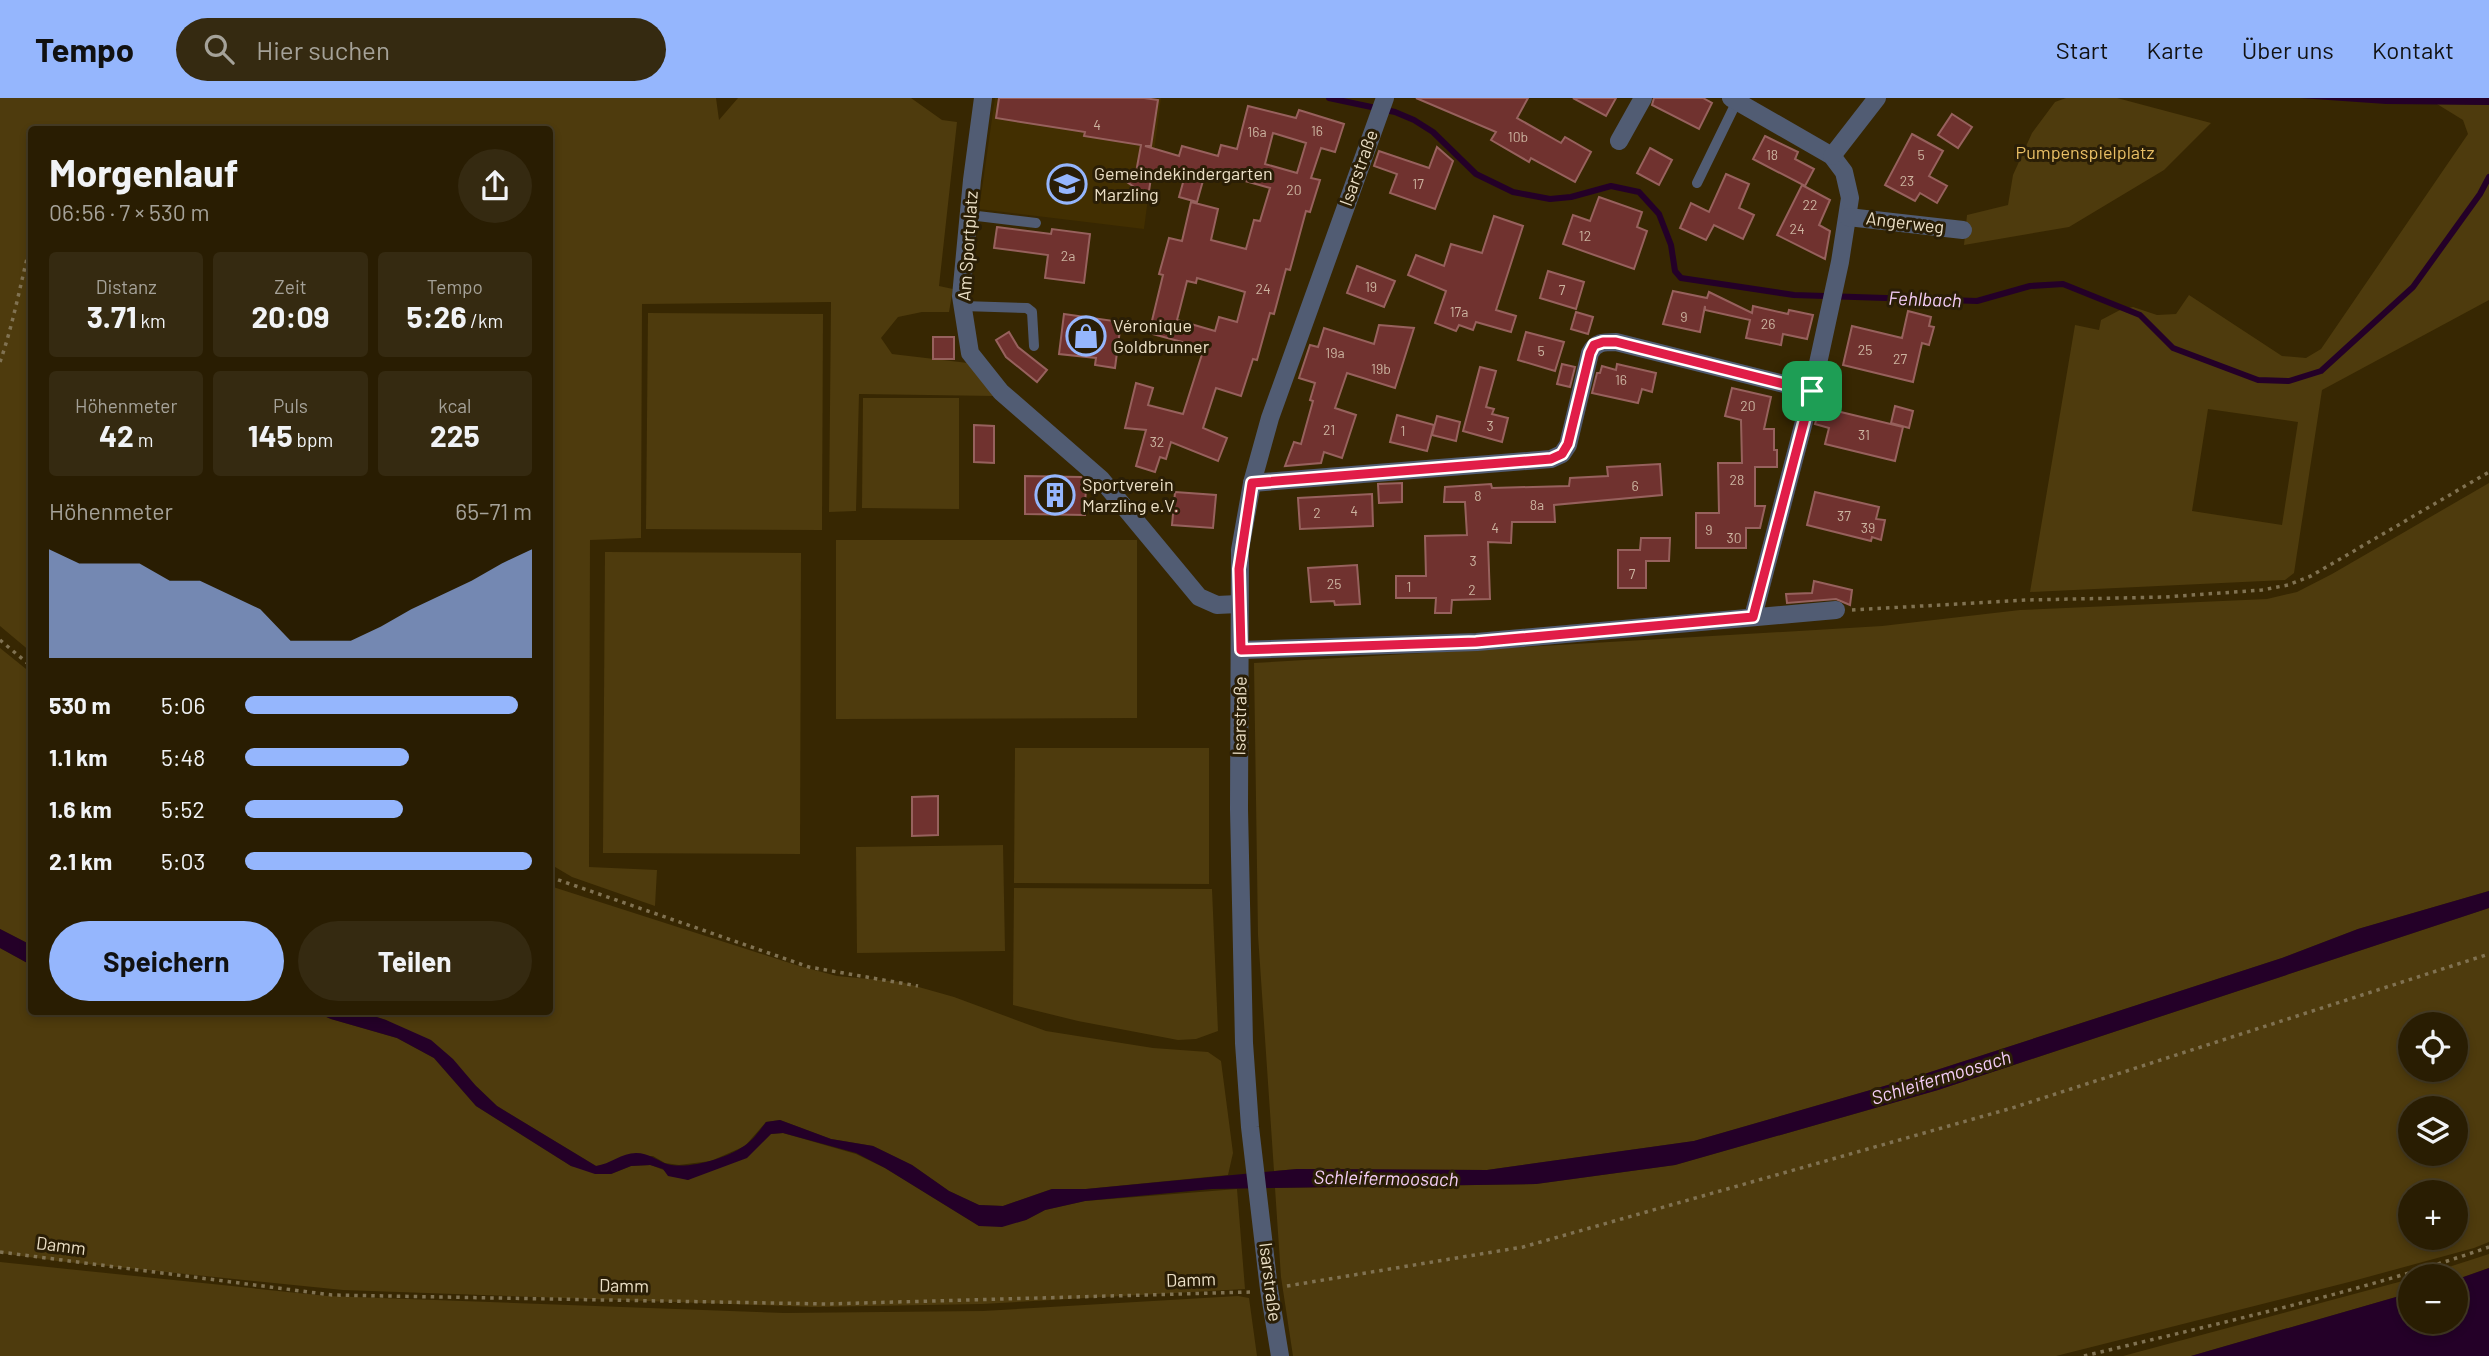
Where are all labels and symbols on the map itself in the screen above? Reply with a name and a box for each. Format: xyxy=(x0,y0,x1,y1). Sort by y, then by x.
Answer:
house number: 4 xyxy=(1093,116,1101,133)
house number: 16 xyxy=(1311,122,1323,139)
house number: 16a xyxy=(1247,123,1267,140)
street label: Isarstraße xyxy=(1334,127,1382,209)
house number: 10b xyxy=(1508,128,1528,145)
park label: Pumpenspielplatz xyxy=(2016,141,2154,163)
house number: 18 xyxy=(1766,146,1778,163)
house number: 5 xyxy=(1917,146,1925,163)
place label: Gemeindekindergarten Marzling xyxy=(1094,162,1273,205)
school or university icon: Gemeindekindergarten Marzling xyxy=(1046,163,1088,205)
house number: 23 xyxy=(1900,172,1914,189)
house number: 17 xyxy=(1412,175,1424,192)
house number: 20 xyxy=(1286,181,1302,198)
street label: Am Sportplatz xyxy=(952,190,982,302)
house number: 22 xyxy=(1802,196,1818,213)
street label: Angerweg xyxy=(1865,206,1946,238)
house number: 24 xyxy=(1789,220,1805,237)
house number: 12 xyxy=(1579,227,1591,244)
house number: 2a xyxy=(1061,247,1075,264)
house number: 19 xyxy=(1365,278,1377,295)
house number: 24 xyxy=(1255,280,1271,297)
house number: 7 xyxy=(1559,281,1566,298)
water label: Fehlbach xyxy=(1888,286,1962,311)
house number: 17a xyxy=(1450,303,1468,320)
house number: 9 xyxy=(1680,308,1688,325)
place label: Véronique Goldbrunner xyxy=(1113,314,1210,357)
shop icon: Véronique Goldbrunner xyxy=(1065,315,1107,357)
house number: 26 xyxy=(1761,315,1775,332)
house number: 25 xyxy=(1858,341,1872,358)
house number: 5 xyxy=(1537,342,1545,359)
house number: 19a xyxy=(1325,344,1345,361)
house number: 27 xyxy=(1893,350,1907,367)
house number: 19b xyxy=(1371,360,1391,377)
pin xyxy=(1782,361,1842,421)
house number: 16 xyxy=(1615,371,1627,388)
house number: 20 xyxy=(1740,397,1756,414)
house number: 3 xyxy=(1486,417,1494,434)
house number: 21 xyxy=(1323,421,1335,438)
house number: 1 xyxy=(1401,422,1405,439)
house number: 31 xyxy=(1858,426,1870,443)
house number: 32 xyxy=(1150,433,1164,450)
house number: 28 xyxy=(1730,471,1744,488)
place label: Sportverein Marzling e.V. xyxy=(1082,473,1179,516)
building icon: Sportverein Marzling e.V. xyxy=(1034,474,1076,516)
house number: 6 xyxy=(1631,477,1639,494)
house number: 8 xyxy=(1474,487,1482,504)
house number: 8a xyxy=(1530,496,1544,513)
house number: 4 xyxy=(1350,502,1358,519)
house number: 2 xyxy=(1313,504,1321,521)
house number: 37 xyxy=(1837,507,1851,524)
house number: 4 xyxy=(1491,519,1499,536)
house number: 39 xyxy=(1861,519,1875,536)
house number: 9 xyxy=(1705,521,1713,538)
house number: 30 xyxy=(1726,529,1742,546)
house number: 3 xyxy=(1469,552,1477,569)
house number: 7 xyxy=(1629,565,1636,582)
house number: 25 xyxy=(1327,575,1341,592)
house number: 1 xyxy=(1407,578,1411,595)
house number: 2 xyxy=(1468,581,1476,598)
street label: Isarstraße xyxy=(1227,676,1251,756)
water label: Schleifermoosach xyxy=(1868,1044,2014,1109)
water label: Schleifermoosach xyxy=(1313,1165,1459,1190)
street label: Damm xyxy=(35,1231,87,1259)
street label: Isarstraße xyxy=(1255,1241,1287,1323)
street label: Damm xyxy=(1166,1267,1216,1291)
street label: Damm xyxy=(599,1274,649,1296)

